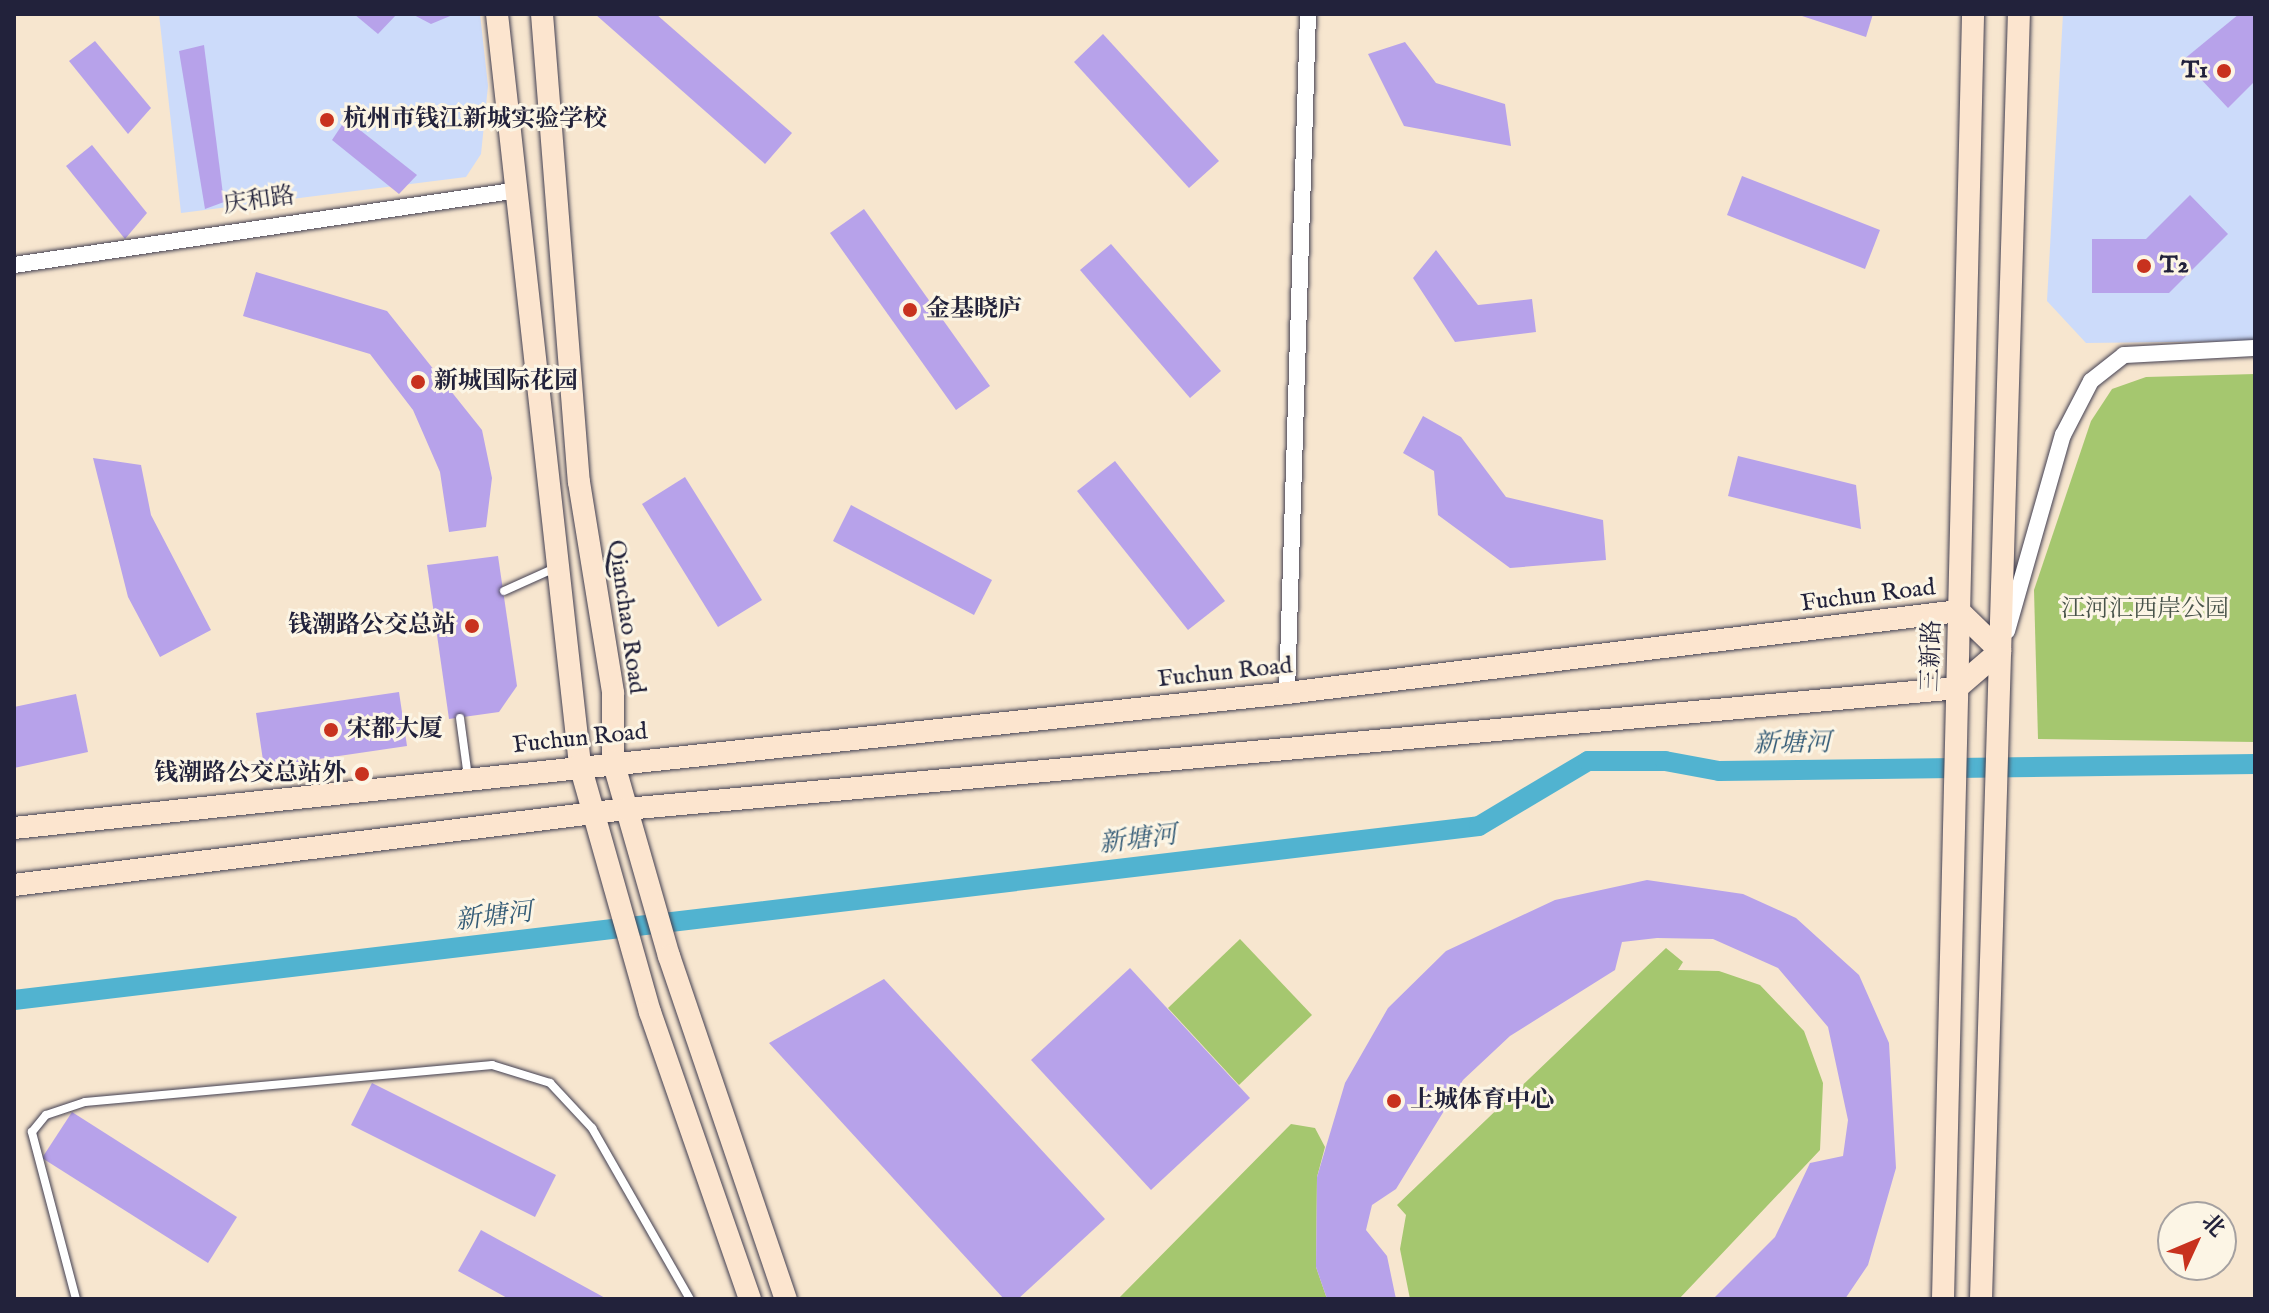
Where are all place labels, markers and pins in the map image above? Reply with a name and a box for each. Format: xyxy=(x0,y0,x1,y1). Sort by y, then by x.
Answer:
place label: T1 xyxy=(2182,57,2208,85)
marker: T1 xyxy=(2215,62,2233,80)
place label: 杭州市钱江新城实验学校 xyxy=(343,106,607,134)
marker: 杭州市钱江新城实验学校 xyxy=(318,111,336,129)
place label: T2 xyxy=(2160,252,2189,280)
marker: T2 xyxy=(2135,257,2153,275)
place label: 金基晓庐 xyxy=(926,296,1022,324)
marker: 金基晓庐 xyxy=(901,301,919,319)
place label: 新城国际花园 xyxy=(434,368,578,396)
marker: 新城国际花园 xyxy=(409,373,427,391)
place label: 钱潮路公交总站 xyxy=(288,612,456,640)
marker: 钱潮路公交总站 xyxy=(463,617,481,635)
place label: 宋都大厦 xyxy=(347,716,443,744)
marker: 宋都大厦 xyxy=(322,721,340,739)
place label: 钱潮路公交总站外 xyxy=(154,760,346,788)
marker: 钱潮路公交总站外 xyxy=(353,765,371,783)
place label: 上城体育中心 xyxy=(1410,1087,1554,1115)
marker: 上城体育中心 xyxy=(1385,1092,1403,1110)

